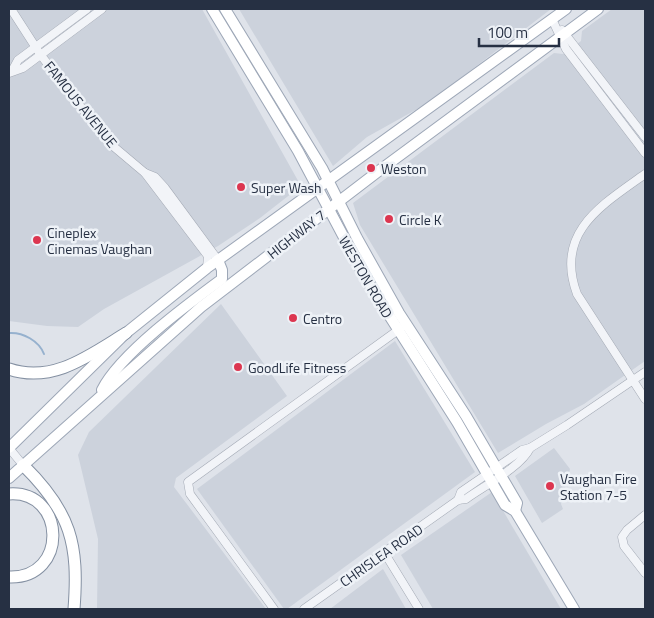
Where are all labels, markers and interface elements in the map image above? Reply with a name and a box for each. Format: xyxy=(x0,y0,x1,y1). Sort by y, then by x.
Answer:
scale bar xyxy=(479,15,559,47)
text: 100 m xyxy=(487,21,528,44)
street label: FAMOUS AVENUE xyxy=(39,56,123,152)
place label: Weston xyxy=(381,158,427,179)
marker: Weston xyxy=(365,162,377,174)
place label: Super Wash xyxy=(251,177,322,198)
marker: Super Wash xyxy=(235,181,247,193)
street label: HIGHWAY 7 xyxy=(262,204,330,264)
place label: Circle K xyxy=(399,209,442,230)
marker: Circle K xyxy=(383,213,395,225)
place label: Cineplex Cinemas Vaughan xyxy=(47,222,152,259)
street label: WESTON ROAD xyxy=(334,232,398,322)
marker: Cineplex Cinemas Vaughan xyxy=(31,234,43,246)
place label: Centro xyxy=(303,308,342,329)
marker: Centro xyxy=(287,312,299,324)
place label: GoodLife Fitness xyxy=(248,357,346,378)
marker: GoodLife Fitness xyxy=(232,361,244,373)
place label: Vaughan Fire Station 7-5 xyxy=(560,468,637,505)
marker: Vaughan Fire Station 7-5 xyxy=(544,480,556,492)
street label: CHRISLEA ROAD xyxy=(335,518,427,592)

